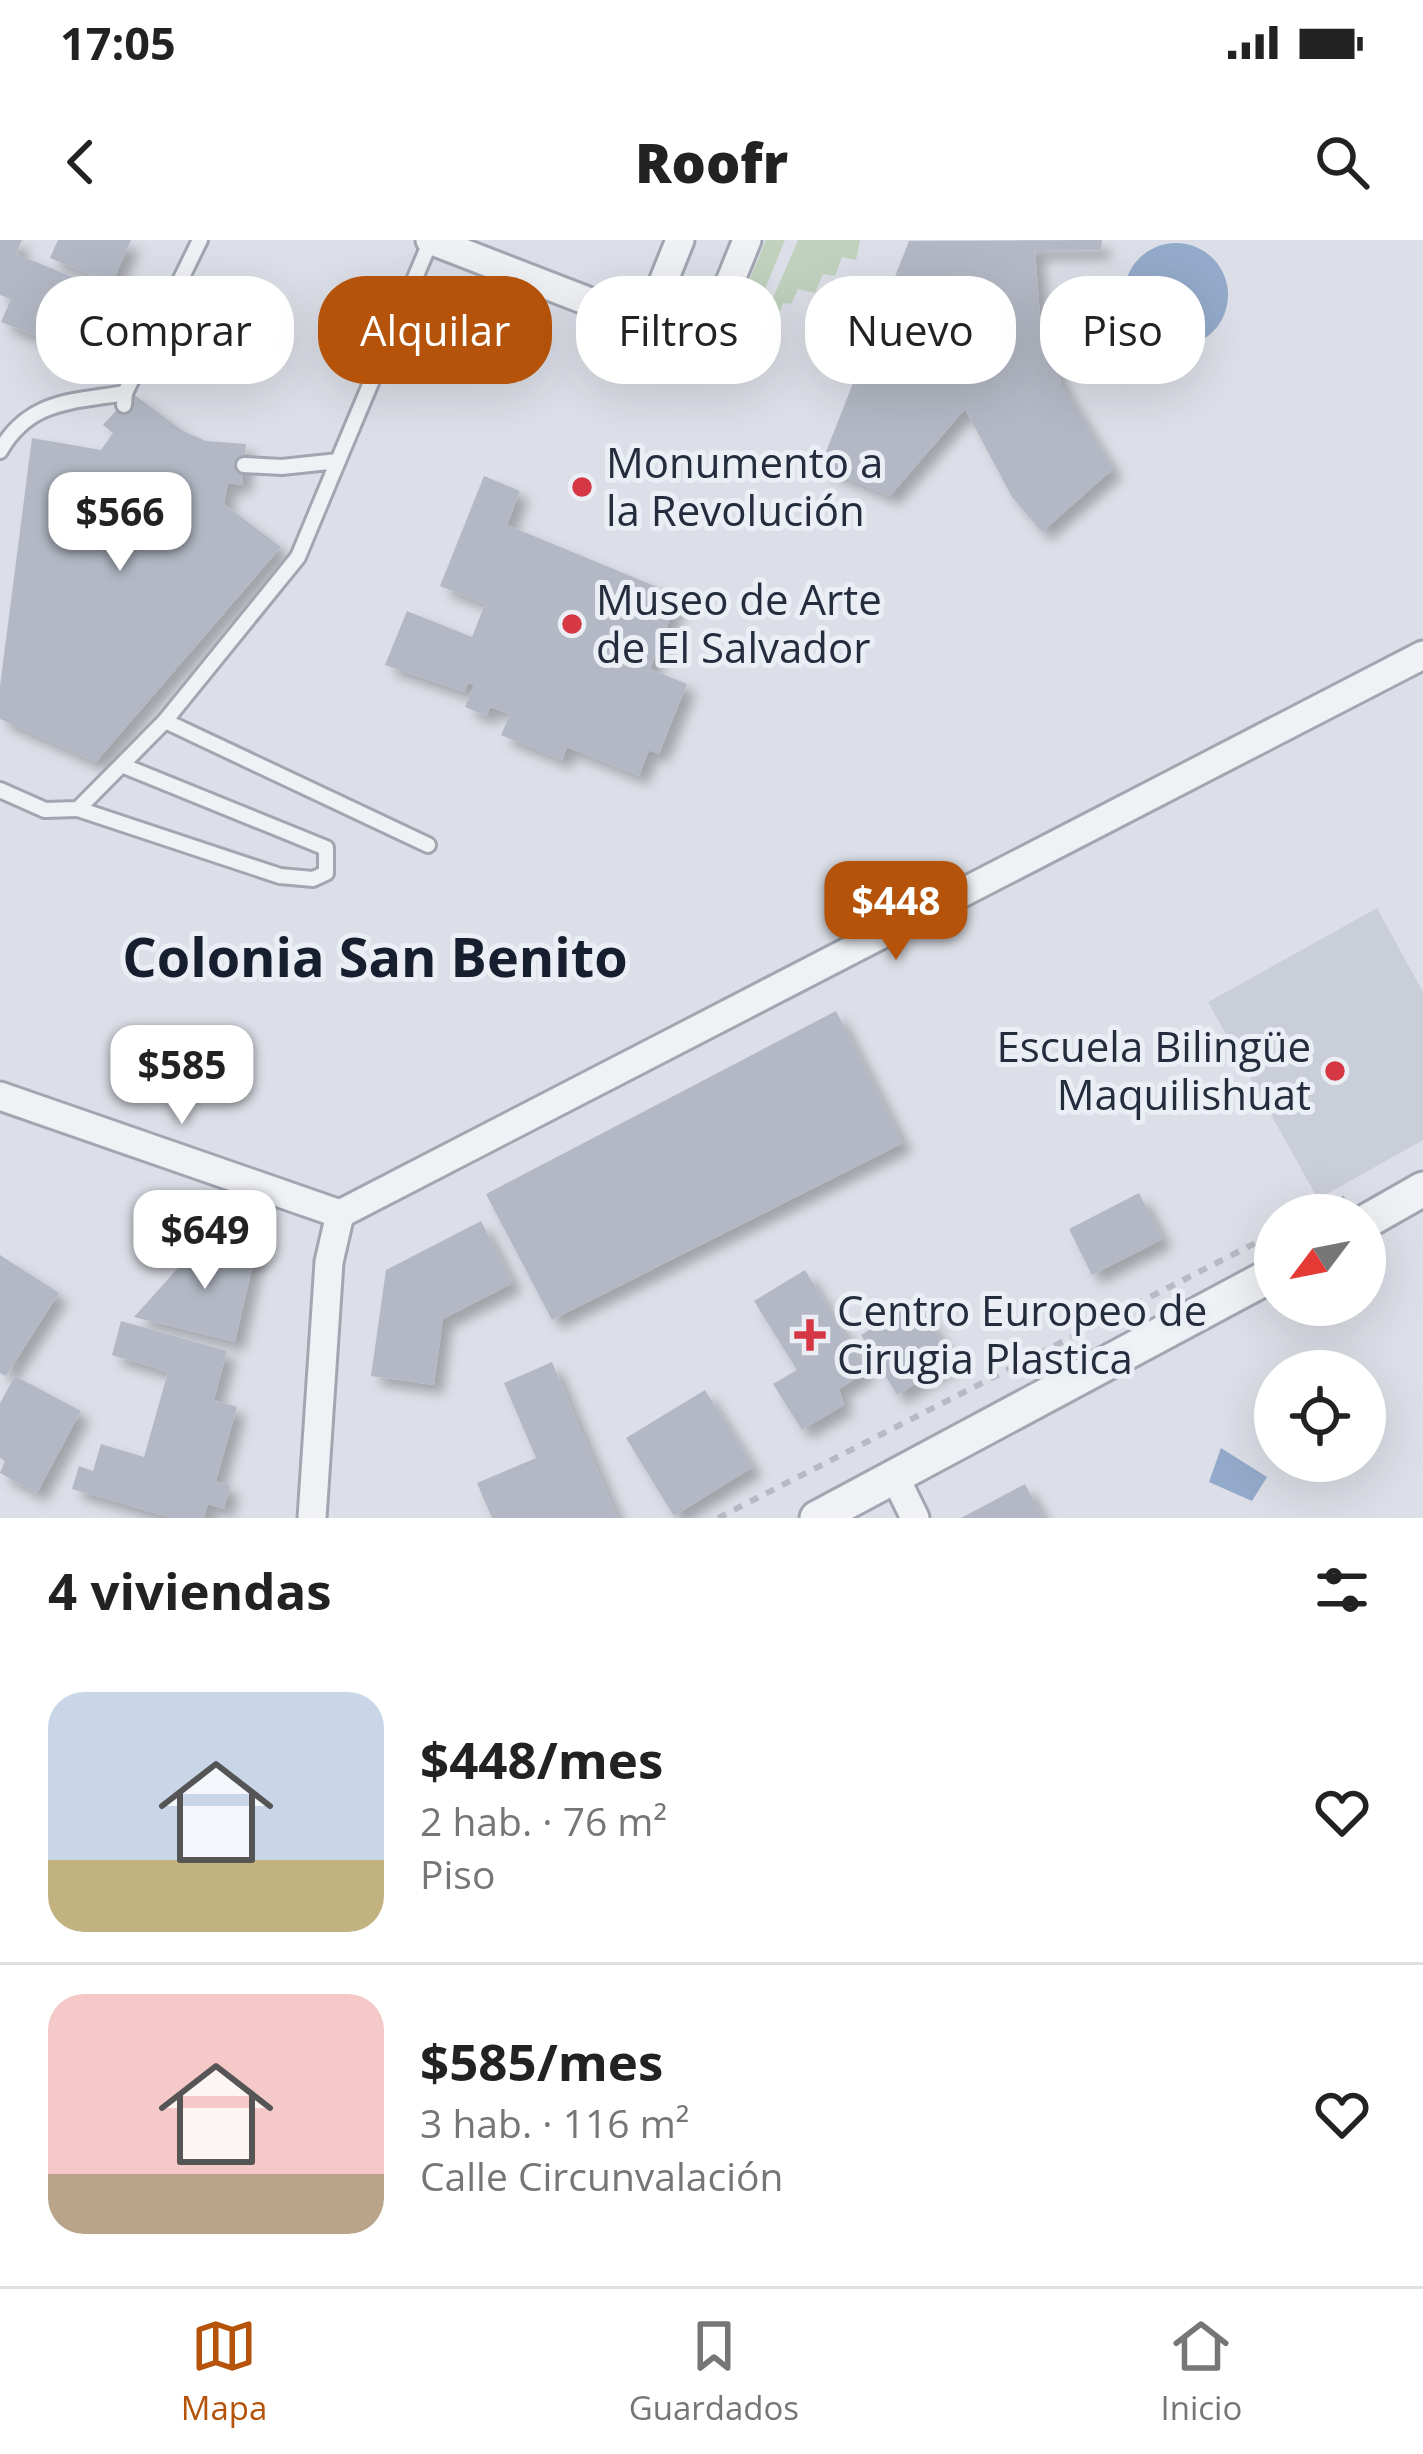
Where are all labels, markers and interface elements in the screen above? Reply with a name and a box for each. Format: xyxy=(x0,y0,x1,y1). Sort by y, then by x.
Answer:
text: 17:05 xyxy=(60,12,176,73)
text: Roofr xyxy=(635,125,788,199)
icon: back xyxy=(48,129,114,195)
icon: search xyxy=(1309,129,1375,195)
chip: Comprar xyxy=(36,276,294,384)
chip: Alquilar xyxy=(318,276,552,384)
chip: Filtros xyxy=(576,276,781,384)
chip: Nuevo xyxy=(805,276,1016,384)
chip: Piso xyxy=(1040,276,1205,384)
place label: Monumento a la Revolución xyxy=(606,433,883,538)
pin: $566 xyxy=(49,472,191,574)
marker: Monumento a la Revolución xyxy=(569,474,595,500)
text: $566 xyxy=(75,484,165,537)
place label: Museo de Arte de El Salvador xyxy=(596,570,882,675)
marker: Museo de Arte de El Salvador xyxy=(559,611,585,637)
pin: $448 xyxy=(825,861,967,963)
text: $448 xyxy=(851,873,941,926)
district label: Colonia San Benito xyxy=(122,919,628,993)
place label: Escuela Bilingüe Maquilishuat xyxy=(996,1017,1311,1122)
pin: $585 xyxy=(111,1025,253,1127)
text: $585 xyxy=(137,1037,227,1090)
marker: Escuela Bilingüe Maquilishuat xyxy=(1322,1058,1348,1084)
pin: $649 xyxy=(134,1190,276,1292)
north arrow xyxy=(1254,1194,1386,1326)
map controls xyxy=(1254,1194,1386,1482)
text: $649 xyxy=(160,1202,250,1255)
place label: Centro Europeo de Cirugia Plastica xyxy=(837,1281,1207,1386)
marker: Centro Europeo de Cirugia Plastica xyxy=(794,1319,826,1351)
button: locate xyxy=(1254,1350,1386,1482)
text: 4 viviendas xyxy=(48,1555,332,1625)
icon: filters xyxy=(1309,1557,1375,1623)
text: $448/mes xyxy=(420,1724,663,1794)
icon: home xyxy=(144,1740,288,1884)
icon: heart xyxy=(1309,1779,1375,1845)
text: 2 hab. · 76 m² xyxy=(420,1794,667,1847)
text: Piso xyxy=(420,1847,495,1900)
text: $585/mes xyxy=(420,2026,663,2096)
icon: home xyxy=(144,2042,288,2186)
icon: heart xyxy=(1309,2081,1375,2147)
text: 3 hab. · 116 m² xyxy=(420,2096,689,2149)
text: Calle Circunvalación xyxy=(420,2149,783,2202)
tab: Mapa xyxy=(181,2313,267,2430)
tab: Guardados xyxy=(629,2313,799,2430)
tab: Inicio xyxy=(1161,2313,1242,2430)

